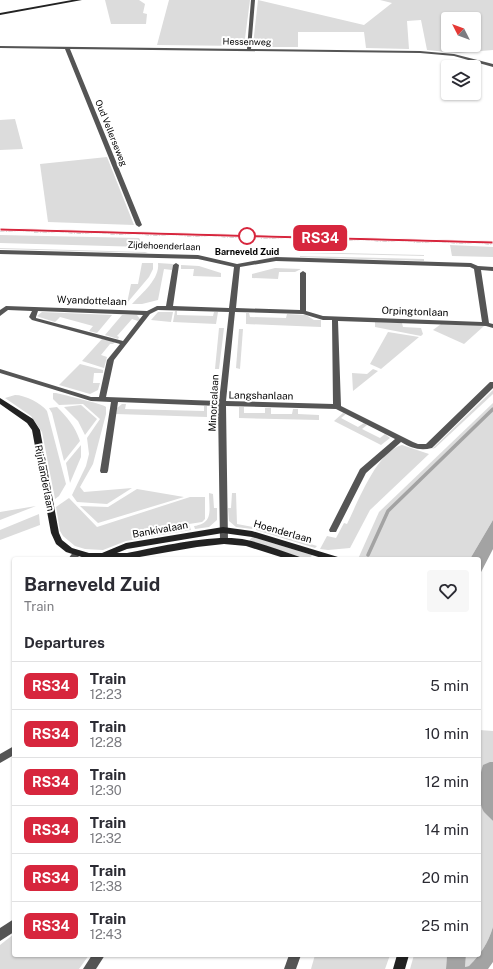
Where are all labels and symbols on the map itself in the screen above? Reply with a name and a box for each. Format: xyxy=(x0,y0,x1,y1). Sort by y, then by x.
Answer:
north arrow xyxy=(441,12,481,52)
street label: Hessenweg xyxy=(223,36,272,47)
street label: Oud Vellerseweg xyxy=(93,98,130,168)
line badge: RS34 xyxy=(292,225,348,251)
marker: Barneveld Zuid xyxy=(238,227,256,245)
street label: Zijdehoenderlaan xyxy=(127,239,201,252)
place label: Barneveld Zuid xyxy=(215,246,279,257)
street label: Wyandottelaan xyxy=(57,293,127,307)
street label: Orpingtonlaan xyxy=(381,304,449,318)
street label: Minorcalaan xyxy=(206,374,221,432)
street label: Langshanlaan xyxy=(228,388,294,402)
street label: Rijnlanderlaan xyxy=(33,444,57,512)
street label: Hoenderlaan xyxy=(253,517,314,545)
street label: Bankivalaan xyxy=(131,518,189,540)

